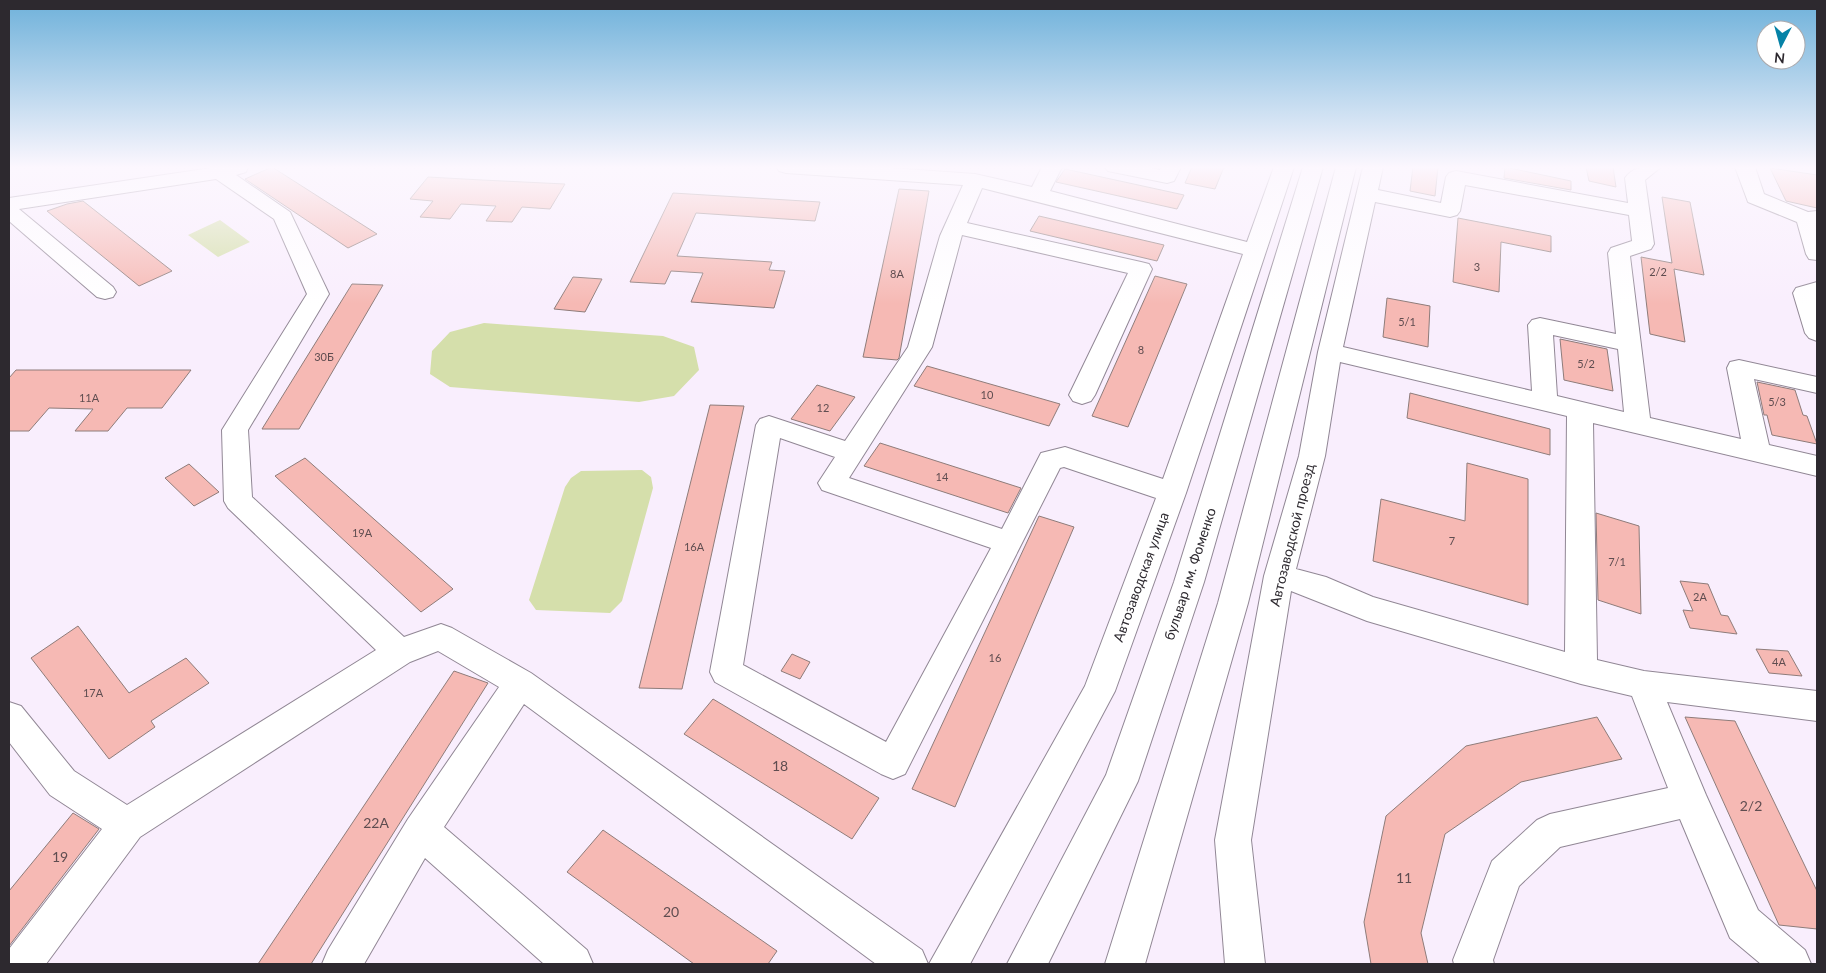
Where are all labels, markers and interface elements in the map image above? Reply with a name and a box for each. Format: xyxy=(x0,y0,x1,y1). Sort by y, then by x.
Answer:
north arrow xyxy=(1756,20,1806,70)
text: N xyxy=(1773,49,1786,67)
house number: 3 xyxy=(1474,260,1480,273)
house number: 2/2 xyxy=(1649,265,1667,278)
house number: 8А xyxy=(890,267,904,280)
house number: 5/1 xyxy=(1398,315,1416,328)
house number: 8 xyxy=(1138,343,1144,356)
house number: 30Б xyxy=(314,350,334,363)
house number: 5/2 xyxy=(1577,357,1595,370)
house number: 10 xyxy=(981,388,994,401)
house number: 11А xyxy=(79,391,100,404)
house number: 5/3 xyxy=(1768,395,1786,408)
house number: 12 xyxy=(817,401,829,414)
street label: Автозаводской проезд xyxy=(1266,461,1318,608)
house number: 14 xyxy=(936,470,949,483)
street label: бульвар им. Фоменко xyxy=(1160,505,1219,642)
street label: Автозаводская улица xyxy=(1109,510,1172,644)
house number: 19А xyxy=(352,526,373,539)
house number: 7 xyxy=(1449,534,1455,547)
house number: 16А xyxy=(684,540,705,553)
house number: 7/1 xyxy=(1608,555,1626,568)
house number: 2А xyxy=(1693,590,1707,603)
house number: 16 xyxy=(989,651,1001,664)
house number: 4А xyxy=(1772,655,1786,668)
house number: 17А xyxy=(83,686,104,699)
house number: 18 xyxy=(772,757,788,774)
house number: 2/2 xyxy=(1740,797,1762,814)
house number: 22А xyxy=(363,814,389,831)
house number: 19 xyxy=(52,848,68,865)
house number: 11 xyxy=(1396,869,1412,886)
house number: 20 xyxy=(663,903,679,920)

